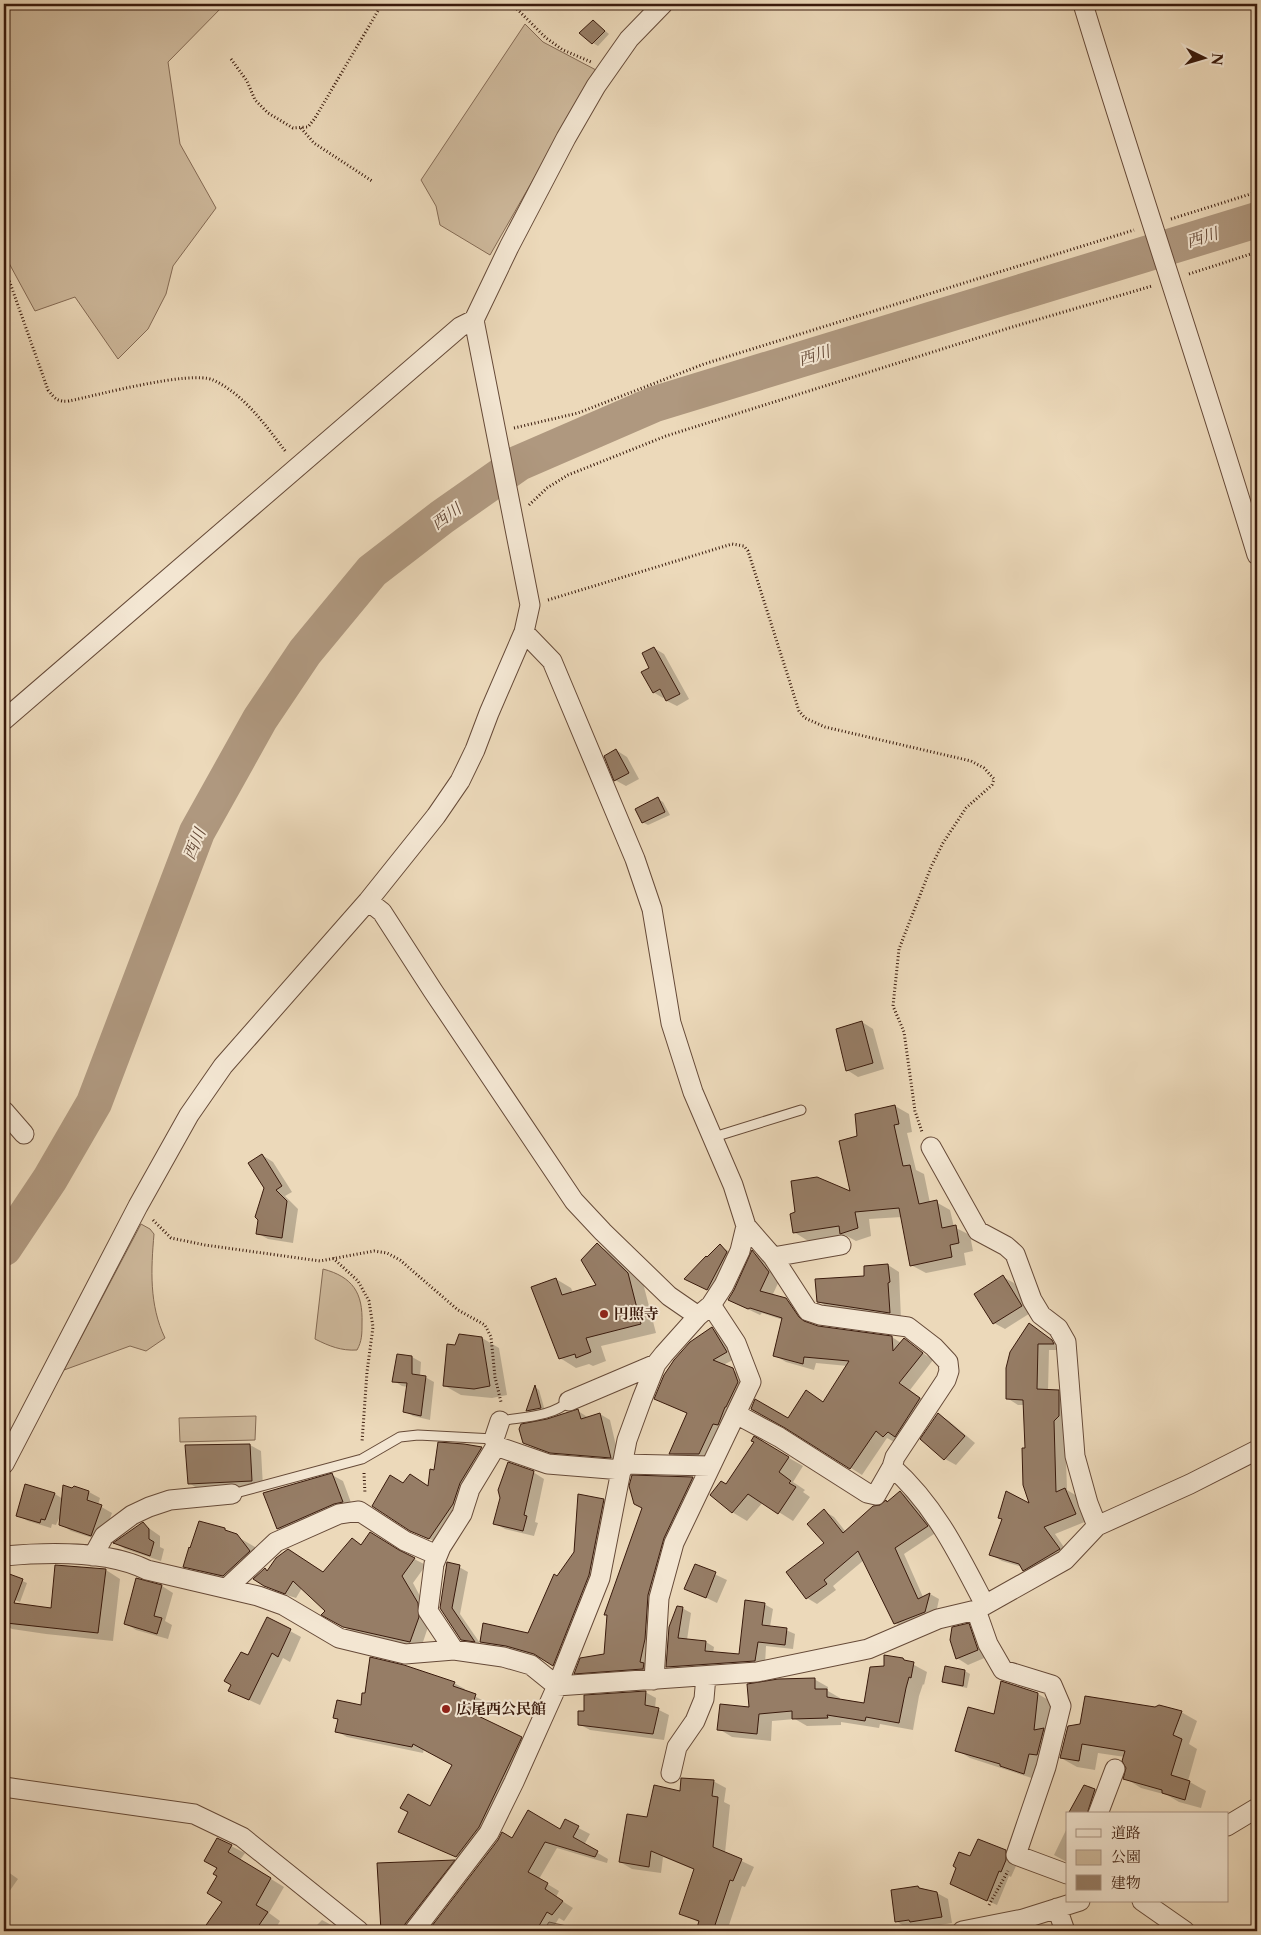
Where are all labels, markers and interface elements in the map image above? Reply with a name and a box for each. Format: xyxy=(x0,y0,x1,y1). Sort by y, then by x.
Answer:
north arrow xyxy=(1178,32,1228,82)
text: N xyxy=(1207,52,1226,66)
water label: 西川 xyxy=(1184,222,1222,251)
water label: 西川 xyxy=(796,340,834,369)
water label: 西川 xyxy=(427,497,466,533)
water label: 西川 xyxy=(179,824,210,863)
place label: 円照寺 xyxy=(614,1304,659,1323)
marker: 円照寺 xyxy=(598,1308,610,1320)
place label: 広尾西公民館 xyxy=(456,1699,546,1718)
marker: 広尾西公民館 xyxy=(440,1703,452,1715)
legend xyxy=(1066,1812,1228,1902)
text: 道路 xyxy=(1111,1823,1141,1842)
text: 公園 xyxy=(1111,1847,1141,1866)
text: 建物 xyxy=(1111,1873,1141,1892)

